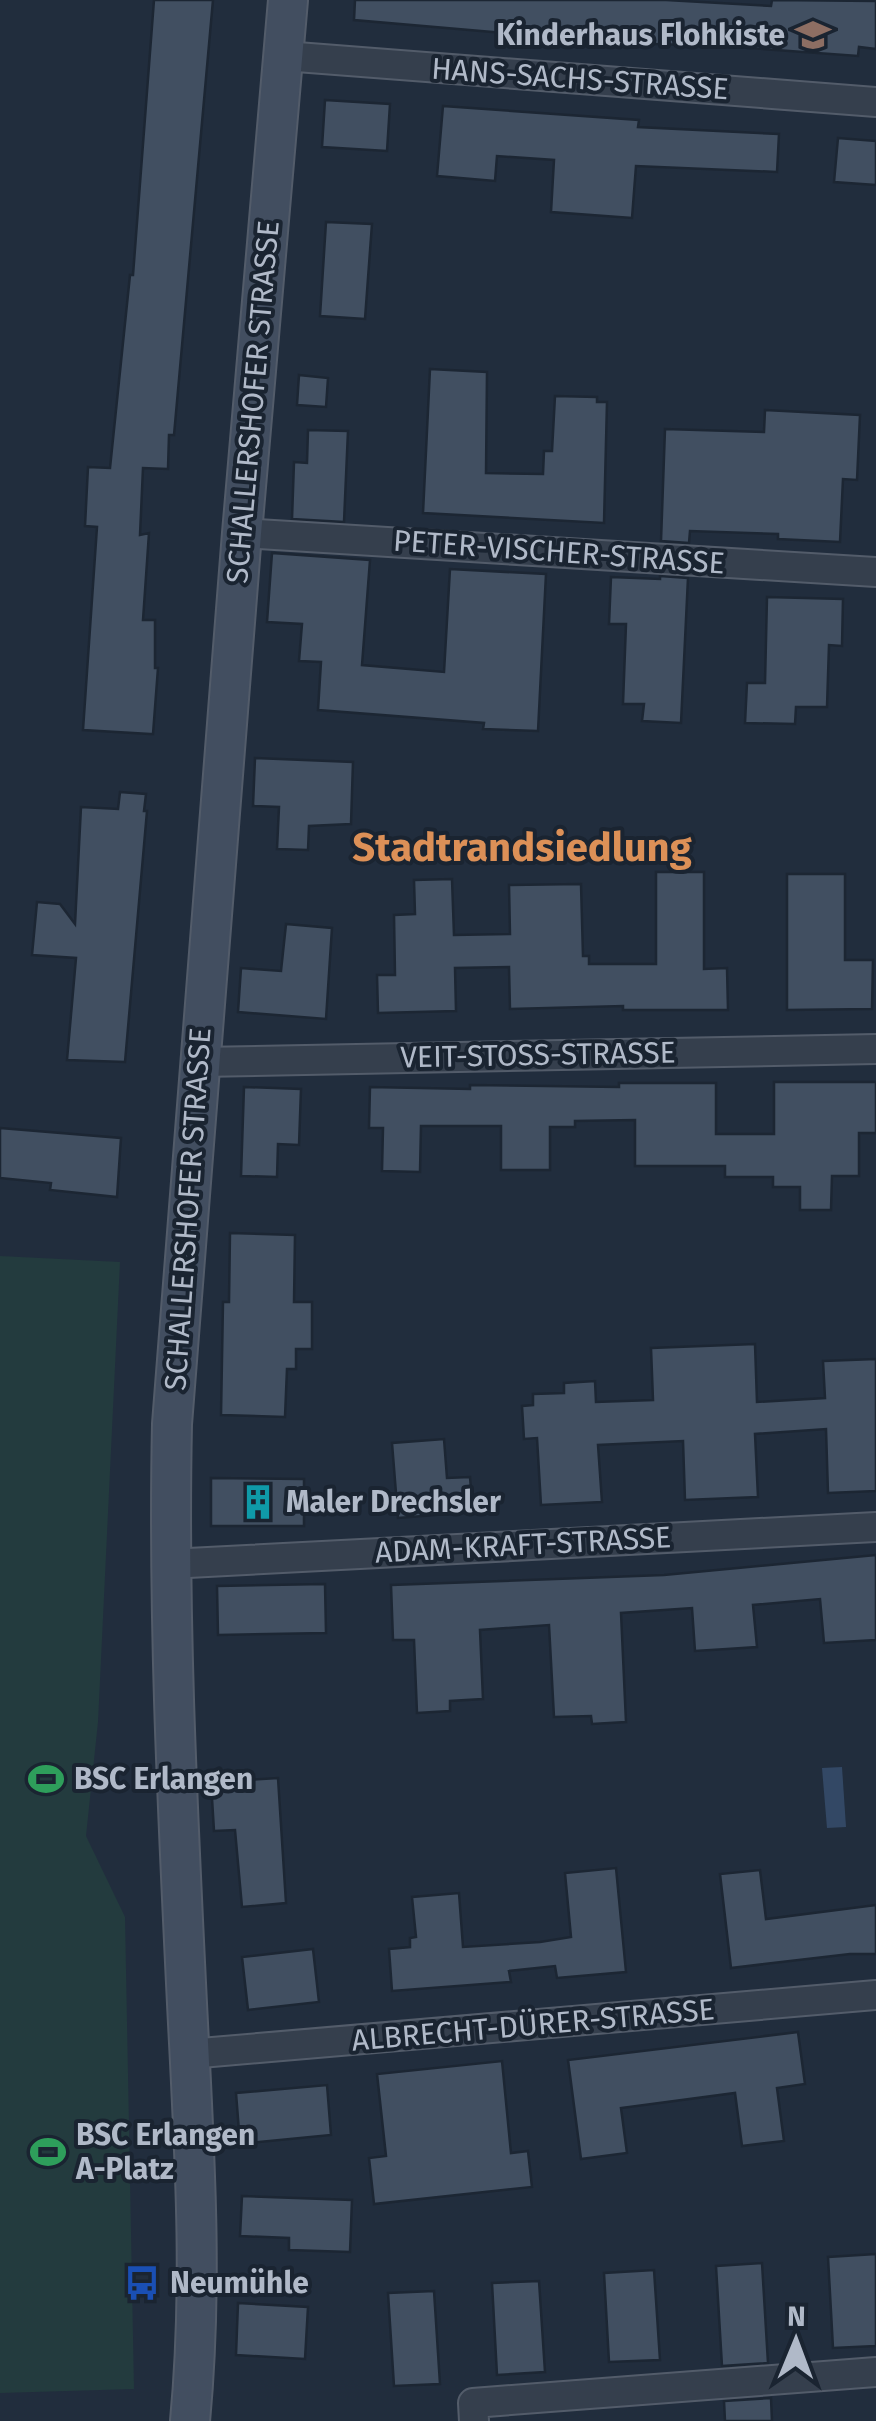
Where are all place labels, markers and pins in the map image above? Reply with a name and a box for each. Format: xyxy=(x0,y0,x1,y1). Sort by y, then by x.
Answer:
school or university icon: Kinderhaus Flohkiste xyxy=(794,16,832,54)
place label: Kinderhaus Flohkiste xyxy=(496,17,785,53)
building icon: Maler Drechsler xyxy=(239,1483,277,1521)
place label: Maler Drechsler xyxy=(286,1484,502,1520)
sports icon: BSC Erlangen xyxy=(27,1760,65,1798)
place label: BSC Erlangen xyxy=(74,1761,253,1797)
place label: BSC Erlangen A-Platz xyxy=(75,2117,255,2187)
sports icon: BSC Erlangen A-Platz xyxy=(29,2133,67,2171)
bus stop icon: Neumühle xyxy=(123,2264,161,2302)
place label: Neumühle xyxy=(170,2265,309,2301)

